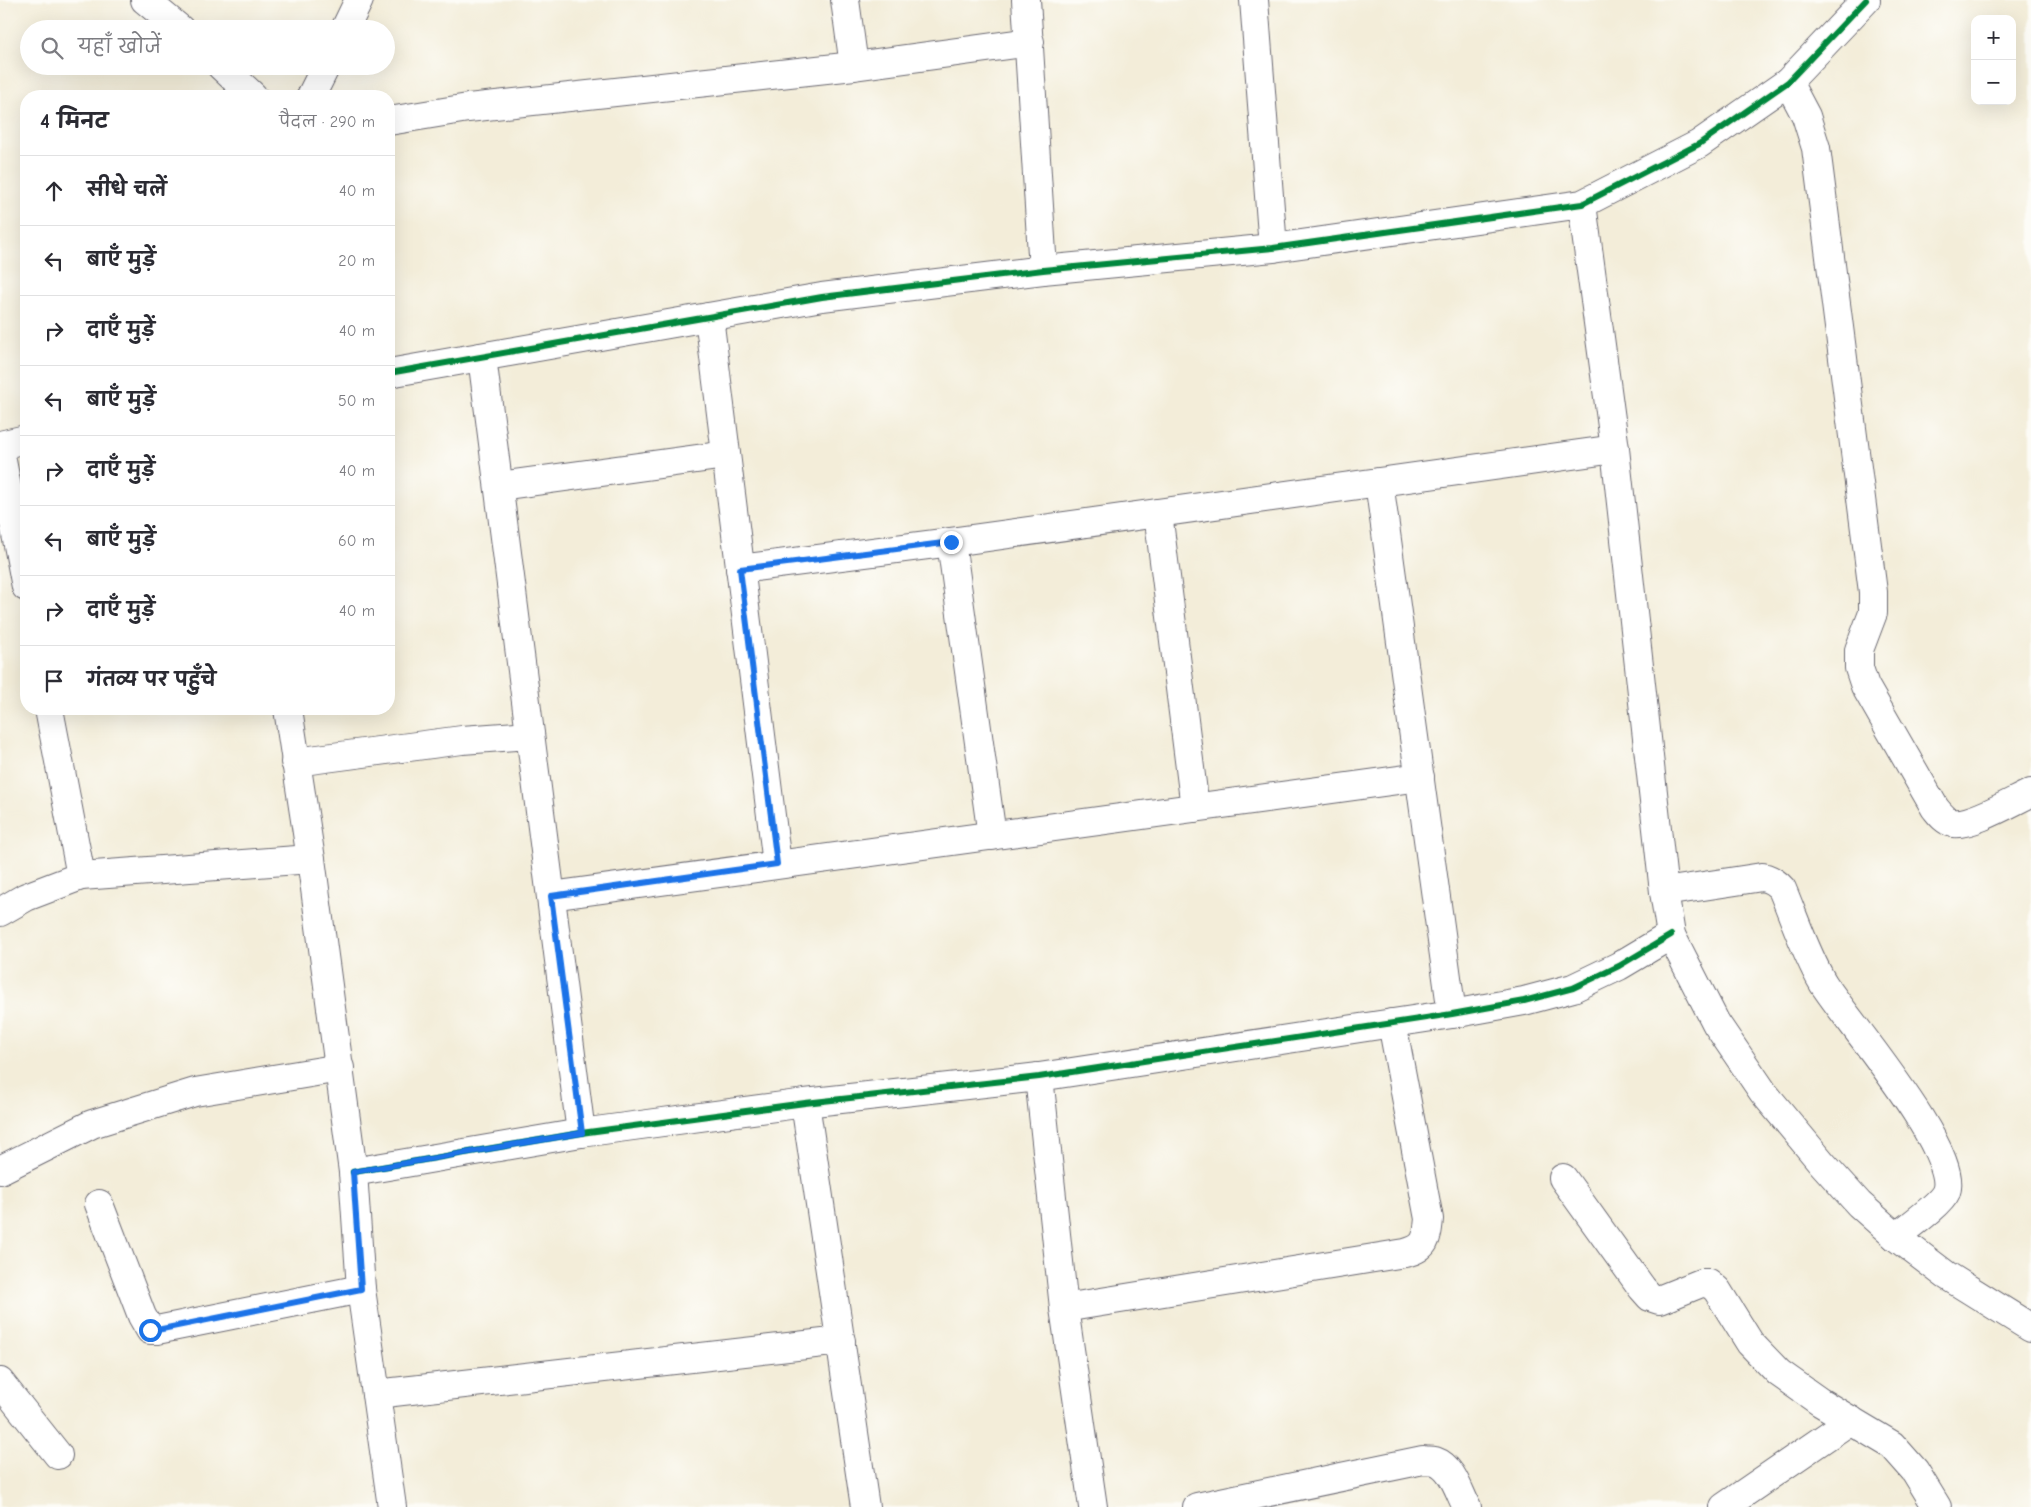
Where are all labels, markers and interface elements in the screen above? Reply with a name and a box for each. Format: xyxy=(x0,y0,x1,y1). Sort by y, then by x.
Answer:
map controls xyxy=(1971,15,2016,105)
button: + xyxy=(1971,15,2016,60)
search box xyxy=(20,20,395,75)
icon: search xyxy=(38,34,66,62)
text: यहाँ खोजें xyxy=(78,36,161,58)
button: − xyxy=(1971,60,2016,105)
text: 4 मिनट xyxy=(40,109,108,133)
text: पैदल · 290 m xyxy=(279,113,375,131)
icon: ahead xyxy=(40,177,68,205)
text: सीधे चलें xyxy=(87,179,167,201)
text: 40 m xyxy=(339,182,375,200)
icon: left xyxy=(40,247,68,275)
text: बाएँ मुड़ें xyxy=(87,249,156,271)
text: 20 m xyxy=(338,252,375,270)
icon: right xyxy=(40,317,68,345)
text: दाएँ मुड़ें xyxy=(87,319,155,341)
text: 40 m xyxy=(339,322,375,340)
icon: left xyxy=(40,387,68,415)
text: बाएँ मुड़ें xyxy=(87,389,156,411)
text: 50 m xyxy=(338,392,375,410)
icon: right xyxy=(40,457,68,485)
text: दाएँ मुड़ें xyxy=(87,459,155,481)
text: 40 m xyxy=(339,462,375,480)
icon: left xyxy=(40,527,68,555)
text: बाएँ मुड़ें xyxy=(87,529,156,551)
route end xyxy=(940,531,963,554)
text: 60 m xyxy=(338,532,375,550)
icon: right xyxy=(40,597,68,625)
text: दाएँ मुड़ें xyxy=(87,599,155,621)
text: 40 m xyxy=(339,602,375,620)
icon: arrive xyxy=(40,667,68,695)
text: गंतव्य पर पहुँचे xyxy=(87,669,216,691)
route start xyxy=(139,1319,162,1342)

